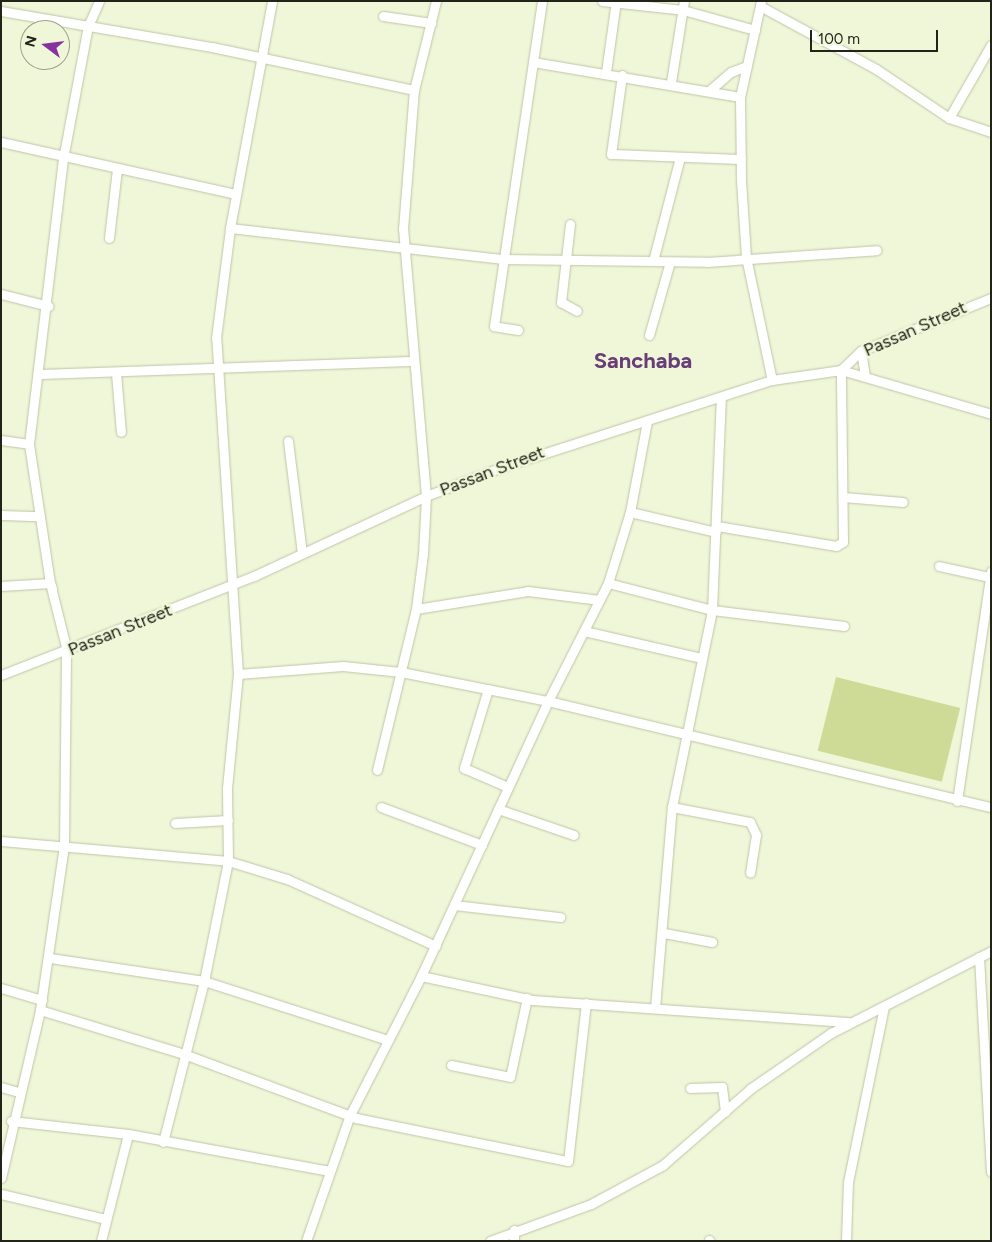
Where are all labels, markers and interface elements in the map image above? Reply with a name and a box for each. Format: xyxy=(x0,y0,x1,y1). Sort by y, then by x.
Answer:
north arrow xyxy=(20,20,70,70)
scale bar xyxy=(812,20,940,52)
text: 100 m xyxy=(818,30,860,48)
text: N xyxy=(21,34,41,49)
street label: Passan Street xyxy=(860,297,970,361)
district label: Sanchaba xyxy=(594,348,692,374)
street label: Passan Street xyxy=(437,441,547,501)
street label: Passan Street xyxy=(65,599,175,661)

